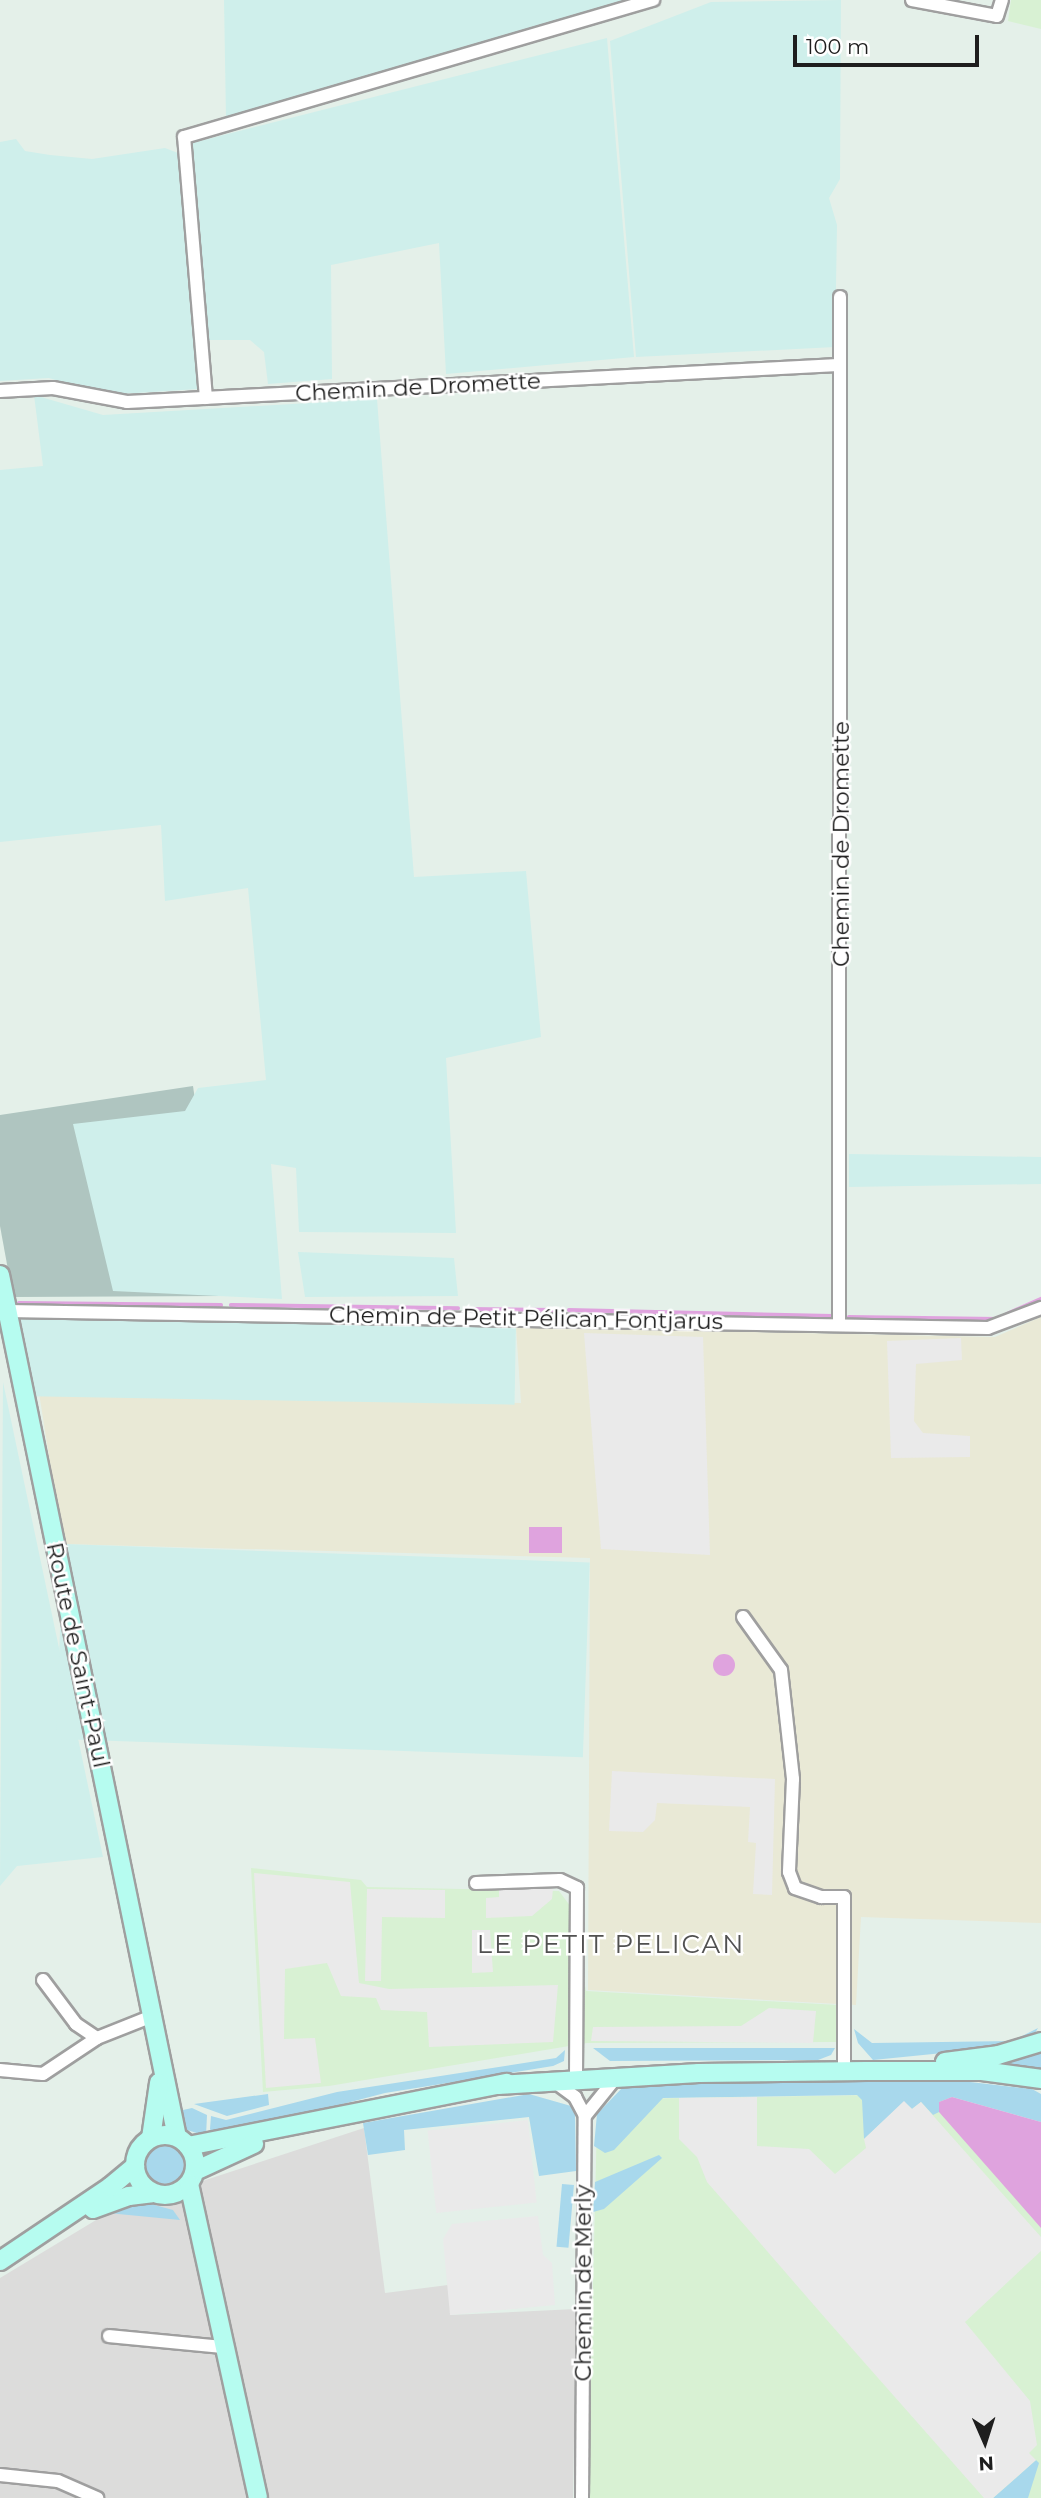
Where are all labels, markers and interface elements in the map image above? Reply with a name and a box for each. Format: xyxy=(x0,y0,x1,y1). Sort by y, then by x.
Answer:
scale bar xyxy=(796,21,982,65)
text: 100 m xyxy=(806,34,869,59)
street label: Chemin de Dromette xyxy=(295,367,541,407)
street label: Chemin de Dromette xyxy=(827,721,855,967)
street label: Chemin de Petit Pélican Fontjarus xyxy=(329,1301,723,1335)
street label: Route de Saint-Paul xyxy=(41,1540,115,1770)
district label: LE PETIT PELICAN xyxy=(479,1929,743,1961)
street label: Chemin de Merly xyxy=(569,2185,597,2381)
north arrow xyxy=(950,2407,1020,2477)
text: N xyxy=(978,2452,994,2475)

